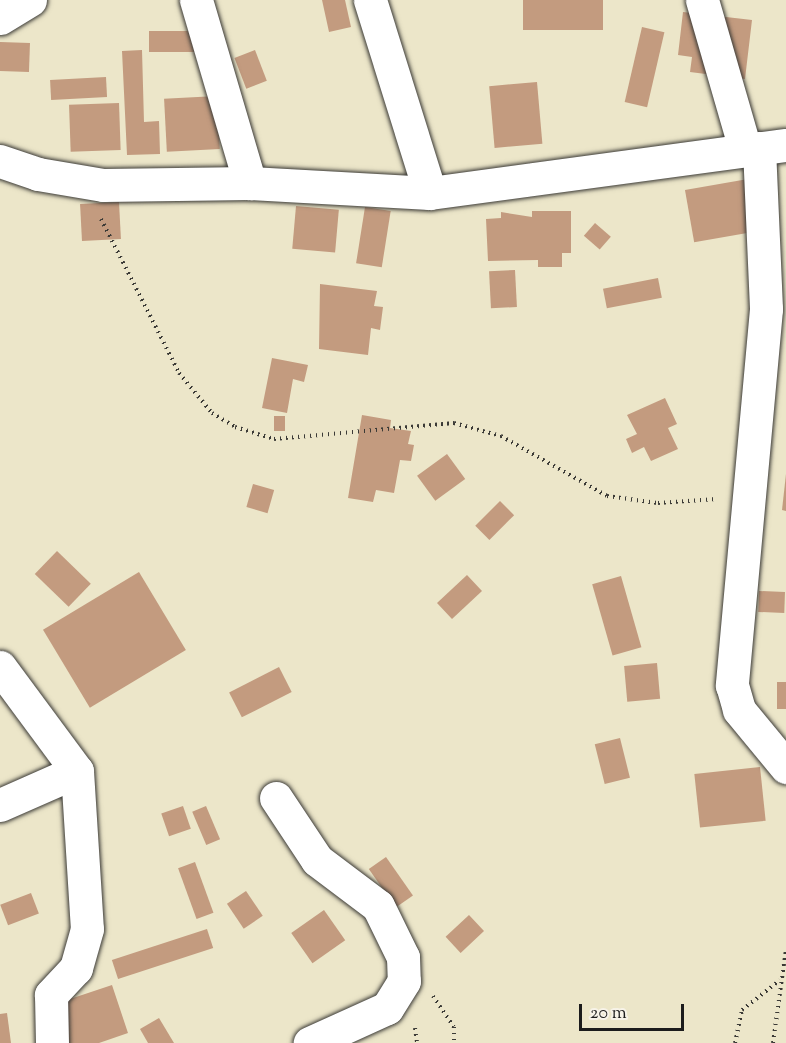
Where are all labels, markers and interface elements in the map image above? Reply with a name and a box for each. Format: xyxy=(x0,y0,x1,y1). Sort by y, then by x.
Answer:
scale bar xyxy=(582,992,687,1030)
text: 20 m xyxy=(590,1001,627,1027)

